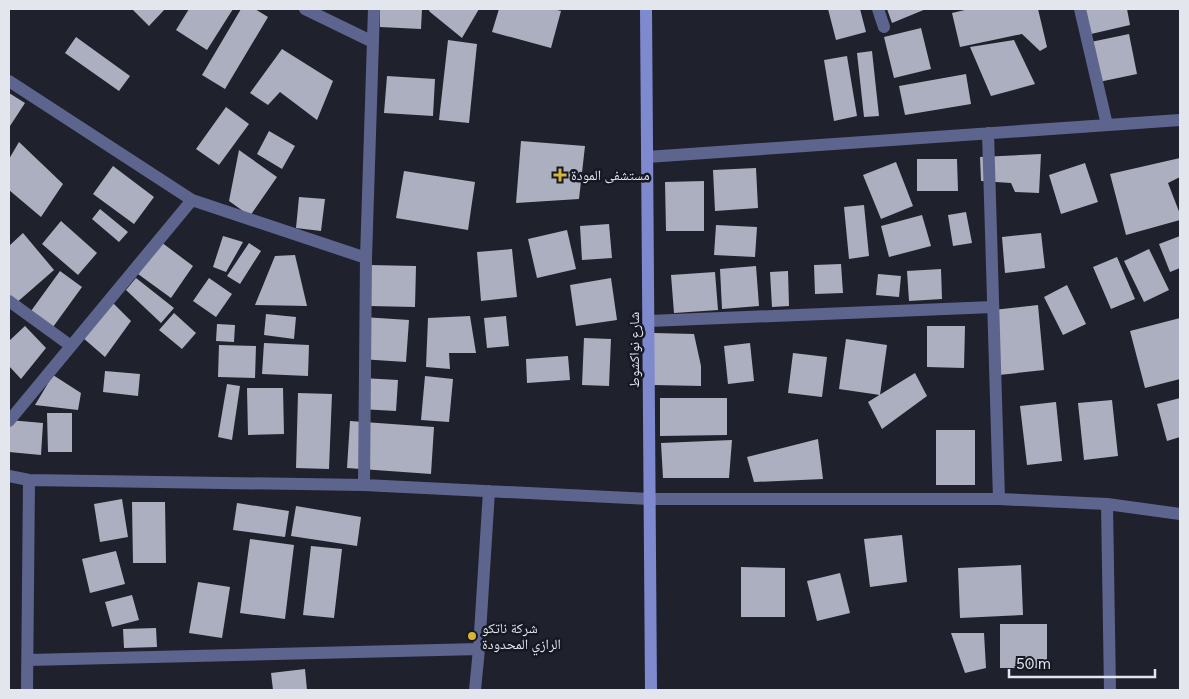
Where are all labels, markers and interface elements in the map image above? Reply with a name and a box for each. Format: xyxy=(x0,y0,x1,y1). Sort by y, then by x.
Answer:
place label: مستشفى المودة xyxy=(571,167,650,184)
marker: مستشفى المودة xyxy=(553,168,567,182)
street label: شارع نواكشوط xyxy=(626,312,644,388)
place label: شركة ناتكو الرازي المحدودة xyxy=(482,620,561,655)
marker: شركة ناتكو الرازي المحدودة xyxy=(466,630,478,642)
scale bar xyxy=(1009,646,1155,678)
text: 50 m xyxy=(1016,655,1051,673)

